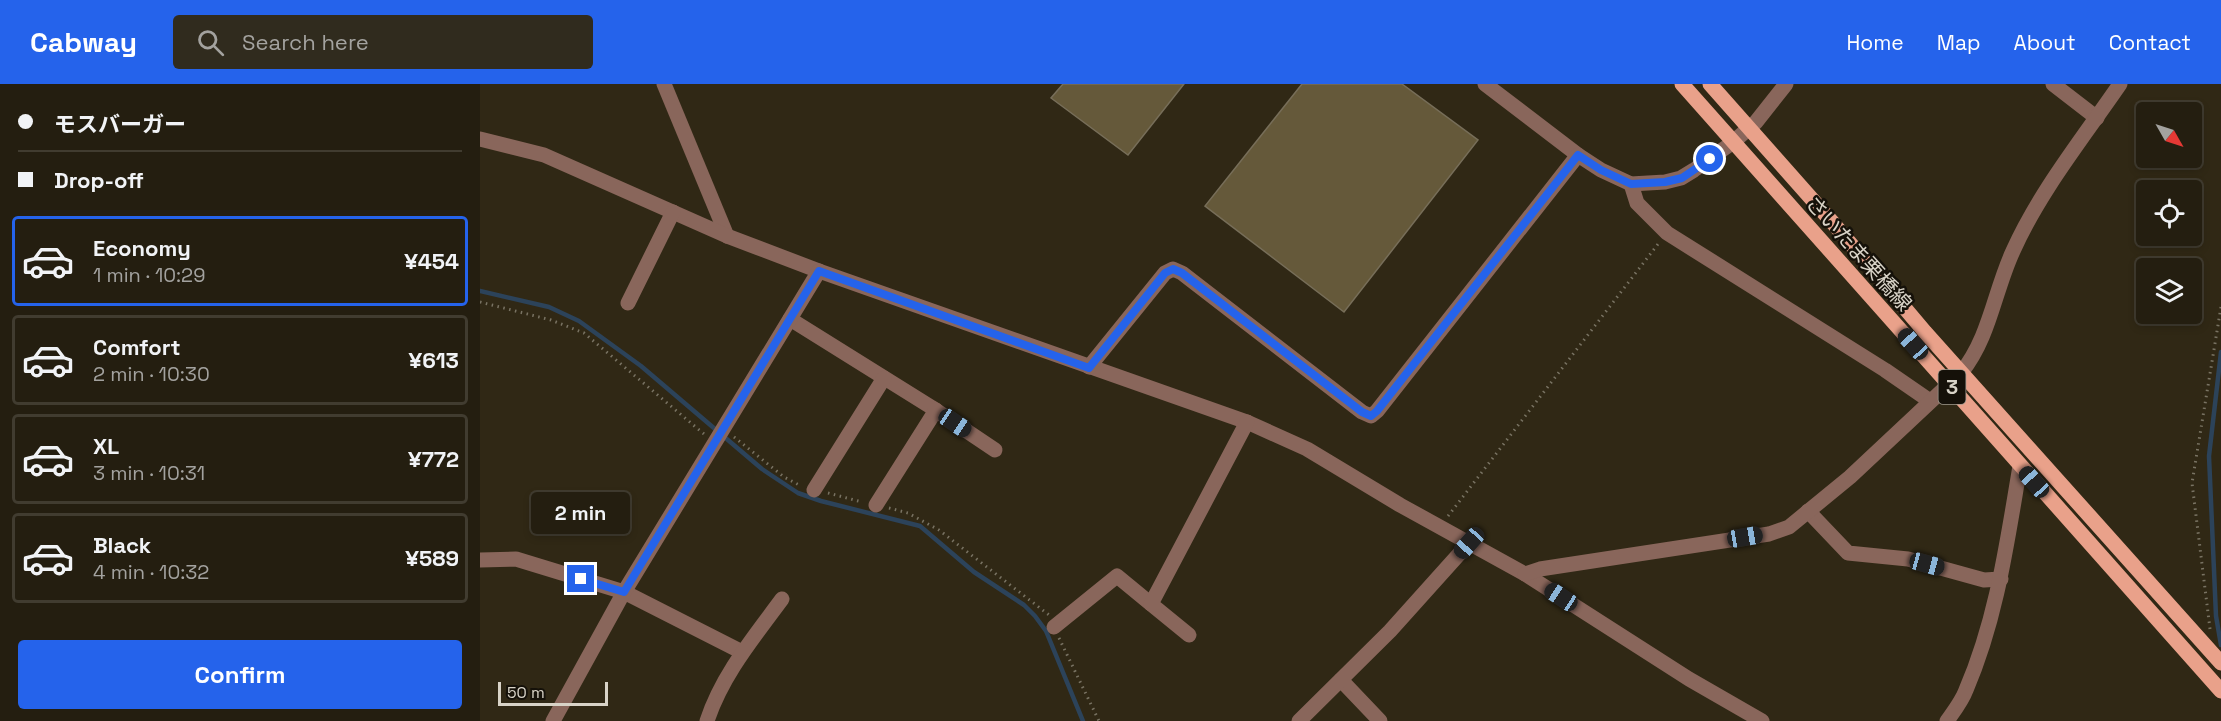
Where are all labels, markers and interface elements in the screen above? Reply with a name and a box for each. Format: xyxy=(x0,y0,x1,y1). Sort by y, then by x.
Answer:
search box xyxy=(173,15,593,69)
text: Cabway xyxy=(30,24,137,60)
icon: search xyxy=(194,26,227,59)
text: Search here xyxy=(242,28,369,56)
text: Home xyxy=(1846,29,1904,56)
text: Map xyxy=(1937,29,1981,56)
text: About xyxy=(2014,29,2076,56)
text: Contact xyxy=(2109,29,2191,56)
north arrow xyxy=(2136,102,2202,168)
map controls xyxy=(2136,102,2202,324)
text: モスバーガー xyxy=(54,110,186,138)
route start xyxy=(1696,145,1723,172)
text: Drop-off xyxy=(54,166,144,194)
button: locate xyxy=(2136,180,2202,246)
street label: さいたま栗橋線 xyxy=(1800,190,1918,316)
icon: car xyxy=(21,234,75,288)
text: Economy xyxy=(93,234,191,262)
text: ¥454 xyxy=(404,247,459,275)
button: layers xyxy=(2136,258,2202,324)
text: 1 min · 10:29 xyxy=(93,262,205,288)
car xyxy=(1894,325,1932,363)
icon: car xyxy=(21,333,75,387)
text: Comfort xyxy=(93,333,181,361)
text: ¥613 xyxy=(409,346,459,374)
text: 2 min · 10:30 xyxy=(93,361,210,387)
road number: 3 xyxy=(1938,370,1966,404)
car xyxy=(935,405,975,441)
icon: car xyxy=(21,432,75,486)
text: XL xyxy=(93,432,119,460)
text: ¥772 xyxy=(408,445,459,473)
text: 3 min · 10:31 xyxy=(93,460,205,486)
car xyxy=(2015,463,2053,501)
callout: 2 min xyxy=(531,492,630,534)
text: 2 min xyxy=(555,500,606,526)
car xyxy=(1450,524,1488,562)
car xyxy=(1726,525,1764,549)
icon: car xyxy=(21,531,75,585)
text: Black xyxy=(93,531,151,559)
text: ¥589 xyxy=(405,544,459,572)
car xyxy=(1907,551,1947,577)
text: 4 min · 10:32 xyxy=(93,559,209,585)
route end xyxy=(567,565,594,592)
car xyxy=(1541,580,1581,614)
button: Confirm xyxy=(18,640,462,709)
scale bar xyxy=(498,679,608,706)
text: 50 m xyxy=(507,682,545,703)

